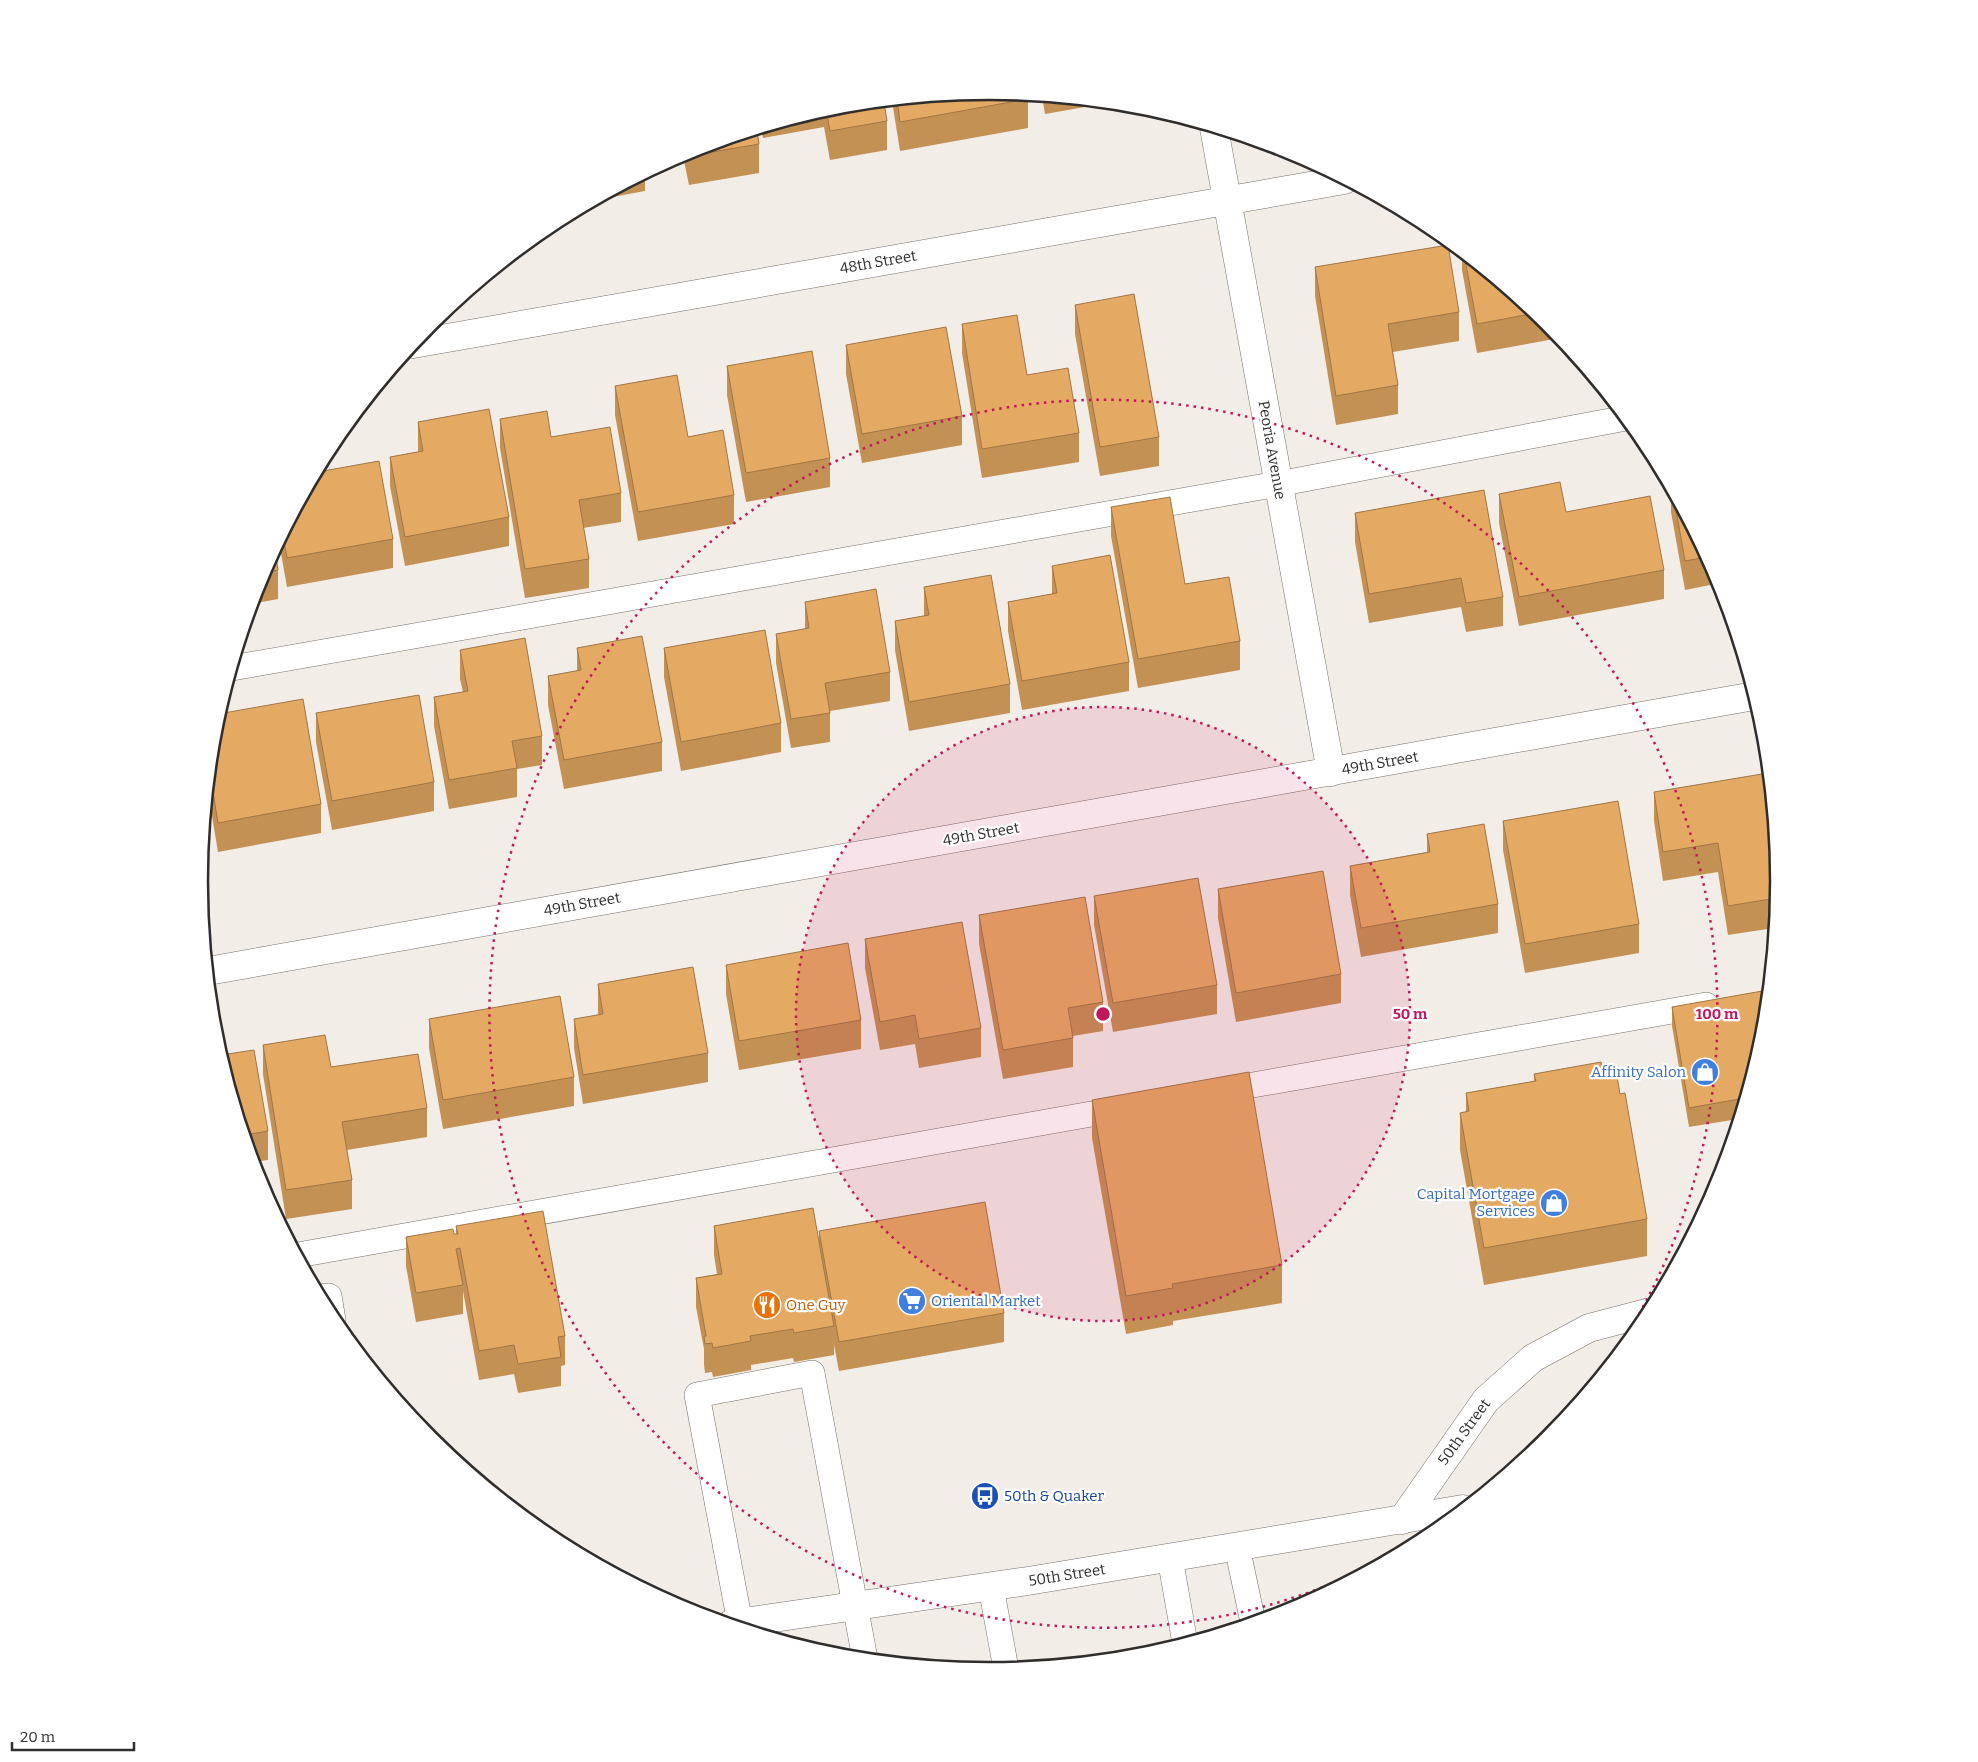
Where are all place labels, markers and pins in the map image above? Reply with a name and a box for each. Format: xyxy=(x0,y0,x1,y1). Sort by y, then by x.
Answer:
centre of rings xyxy=(1094,1005,1112,1023)
shop icon: Affinity Salon xyxy=(1690,1057,1720,1087)
place label: Affinity Salon xyxy=(1591,1063,1687,1081)
place label: Capital Mortgage Services xyxy=(1417,1185,1535,1220)
shop icon: Capital Mortgage Services xyxy=(1539,1188,1569,1218)
supermarket icon: Oriental Market xyxy=(897,1286,927,1316)
restaurant icon: One Guy xyxy=(752,1290,782,1320)
place label: Oriental Market xyxy=(931,1292,1041,1310)
place label: One Guy xyxy=(786,1296,846,1314)
bus stop icon: 50th & Quaker xyxy=(970,1481,1000,1511)
place label: 50th & Quaker xyxy=(1004,1487,1104,1505)

